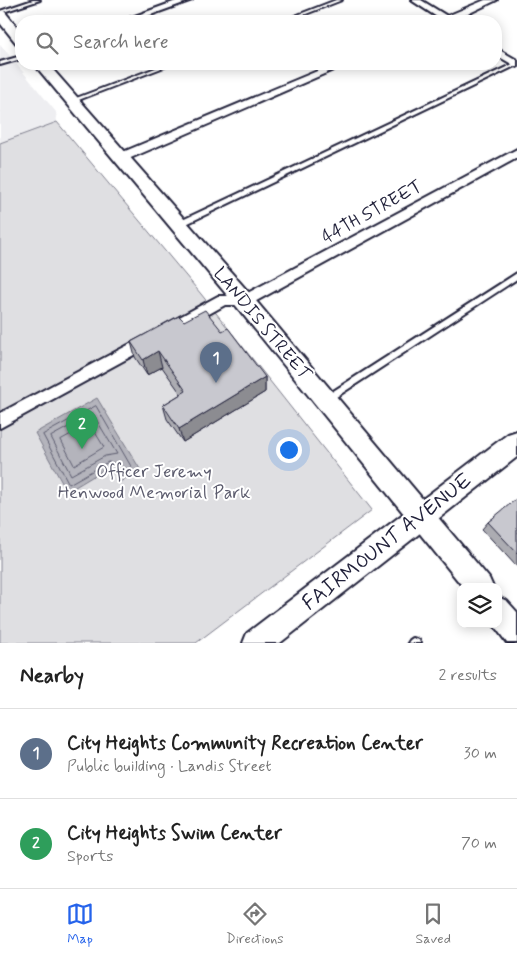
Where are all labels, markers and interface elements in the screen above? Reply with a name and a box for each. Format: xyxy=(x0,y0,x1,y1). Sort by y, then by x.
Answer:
search box xyxy=(15,15,502,70)
icon: search xyxy=(33,29,61,57)
text: Search here xyxy=(73,30,169,55)
street label: 44TH STREET xyxy=(317,174,427,250)
street label: LANDIS STREET xyxy=(208,262,317,386)
pin: 1 xyxy=(200,342,232,383)
pin: 2 xyxy=(66,408,98,449)
your location xyxy=(276,437,302,463)
park label: Officer Jeremy Henwood Memorial Park xyxy=(58,460,250,505)
street label: FAIRMOUNT AVENUE xyxy=(296,467,478,617)
map controls xyxy=(457,583,502,628)
button: layers xyxy=(457,583,502,628)
text: Nearby xyxy=(20,662,84,690)
text: 2 results xyxy=(439,665,497,686)
text: City Heights Community Recreation Center xyxy=(67,731,423,756)
text: 1 xyxy=(32,743,40,764)
text: 30 m xyxy=(464,743,497,764)
text: Public building · Landis Street xyxy=(67,756,271,777)
text: City Heights Swim Center xyxy=(67,821,282,846)
text: 2 xyxy=(32,833,40,854)
text: 70 m xyxy=(461,833,497,854)
text: Sports xyxy=(67,846,113,867)
tab: Map xyxy=(66,900,94,948)
tab: Directions xyxy=(226,900,284,948)
tab: Saved xyxy=(416,900,451,948)

